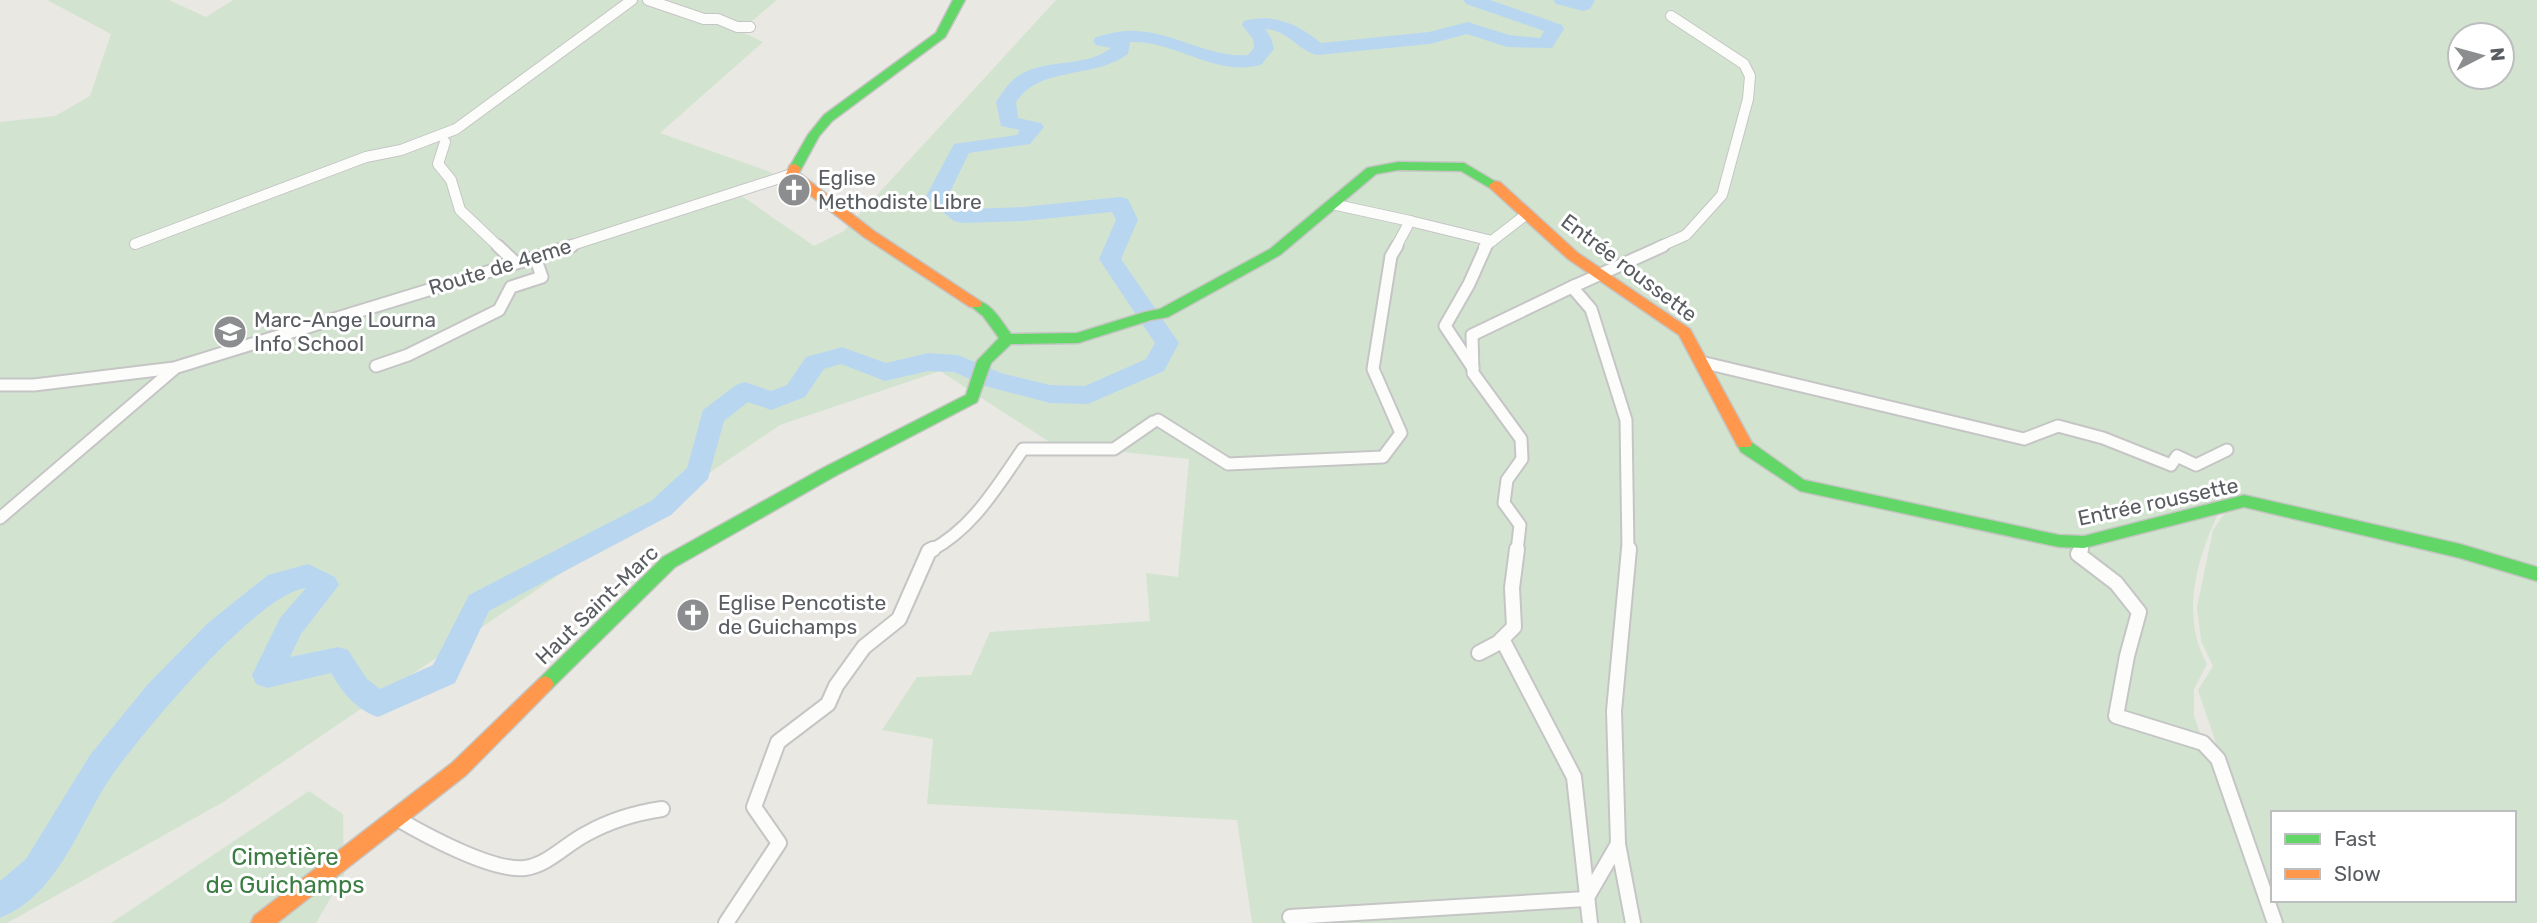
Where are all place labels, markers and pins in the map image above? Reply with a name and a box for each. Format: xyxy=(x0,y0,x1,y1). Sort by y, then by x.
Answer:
place label: Eglise Methodiste Libre xyxy=(818,165,982,214)
church icon: Eglise Methodiste Libre xyxy=(775,171,813,209)
place label: Marc-Ange Lourna Info School xyxy=(254,307,436,356)
school or university icon: Marc-Ange Lourna Info School xyxy=(211,313,249,351)
place label: Eglise Pencotiste de Guichamps xyxy=(718,590,886,639)
church icon: Eglise Pencotiste de Guichamps xyxy=(674,596,712,634)

